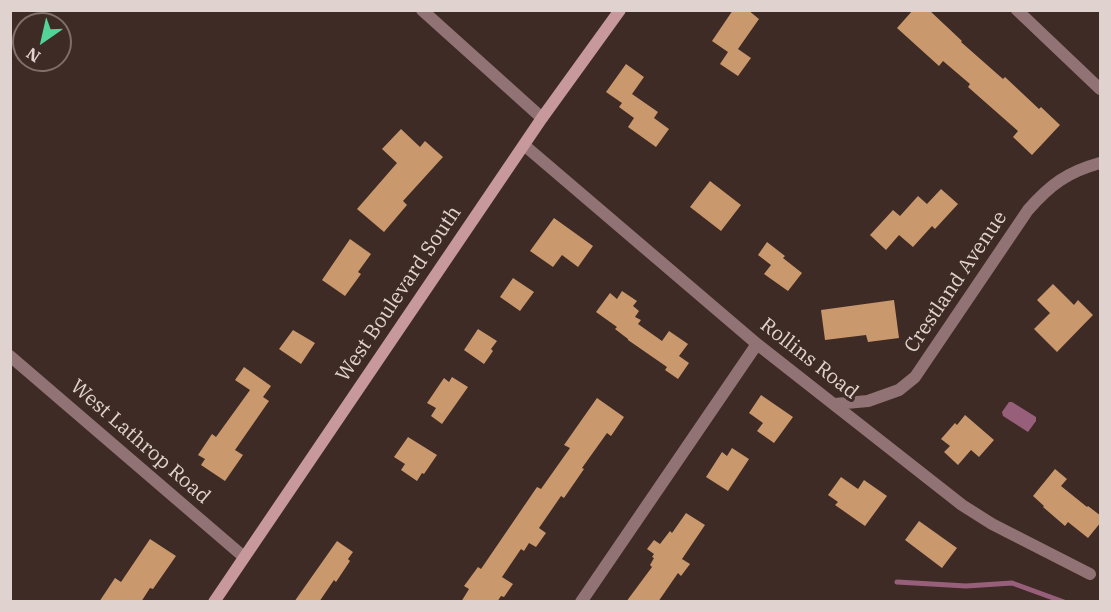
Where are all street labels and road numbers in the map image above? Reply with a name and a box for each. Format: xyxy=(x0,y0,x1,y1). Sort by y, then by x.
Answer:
street label: West Boulevard South xyxy=(331,202,467,386)
street label: Crestland Avenue xyxy=(900,207,1012,357)
street label: Rollins Road xyxy=(755,313,863,405)
street label: West Lathrop Road xyxy=(65,375,215,509)

